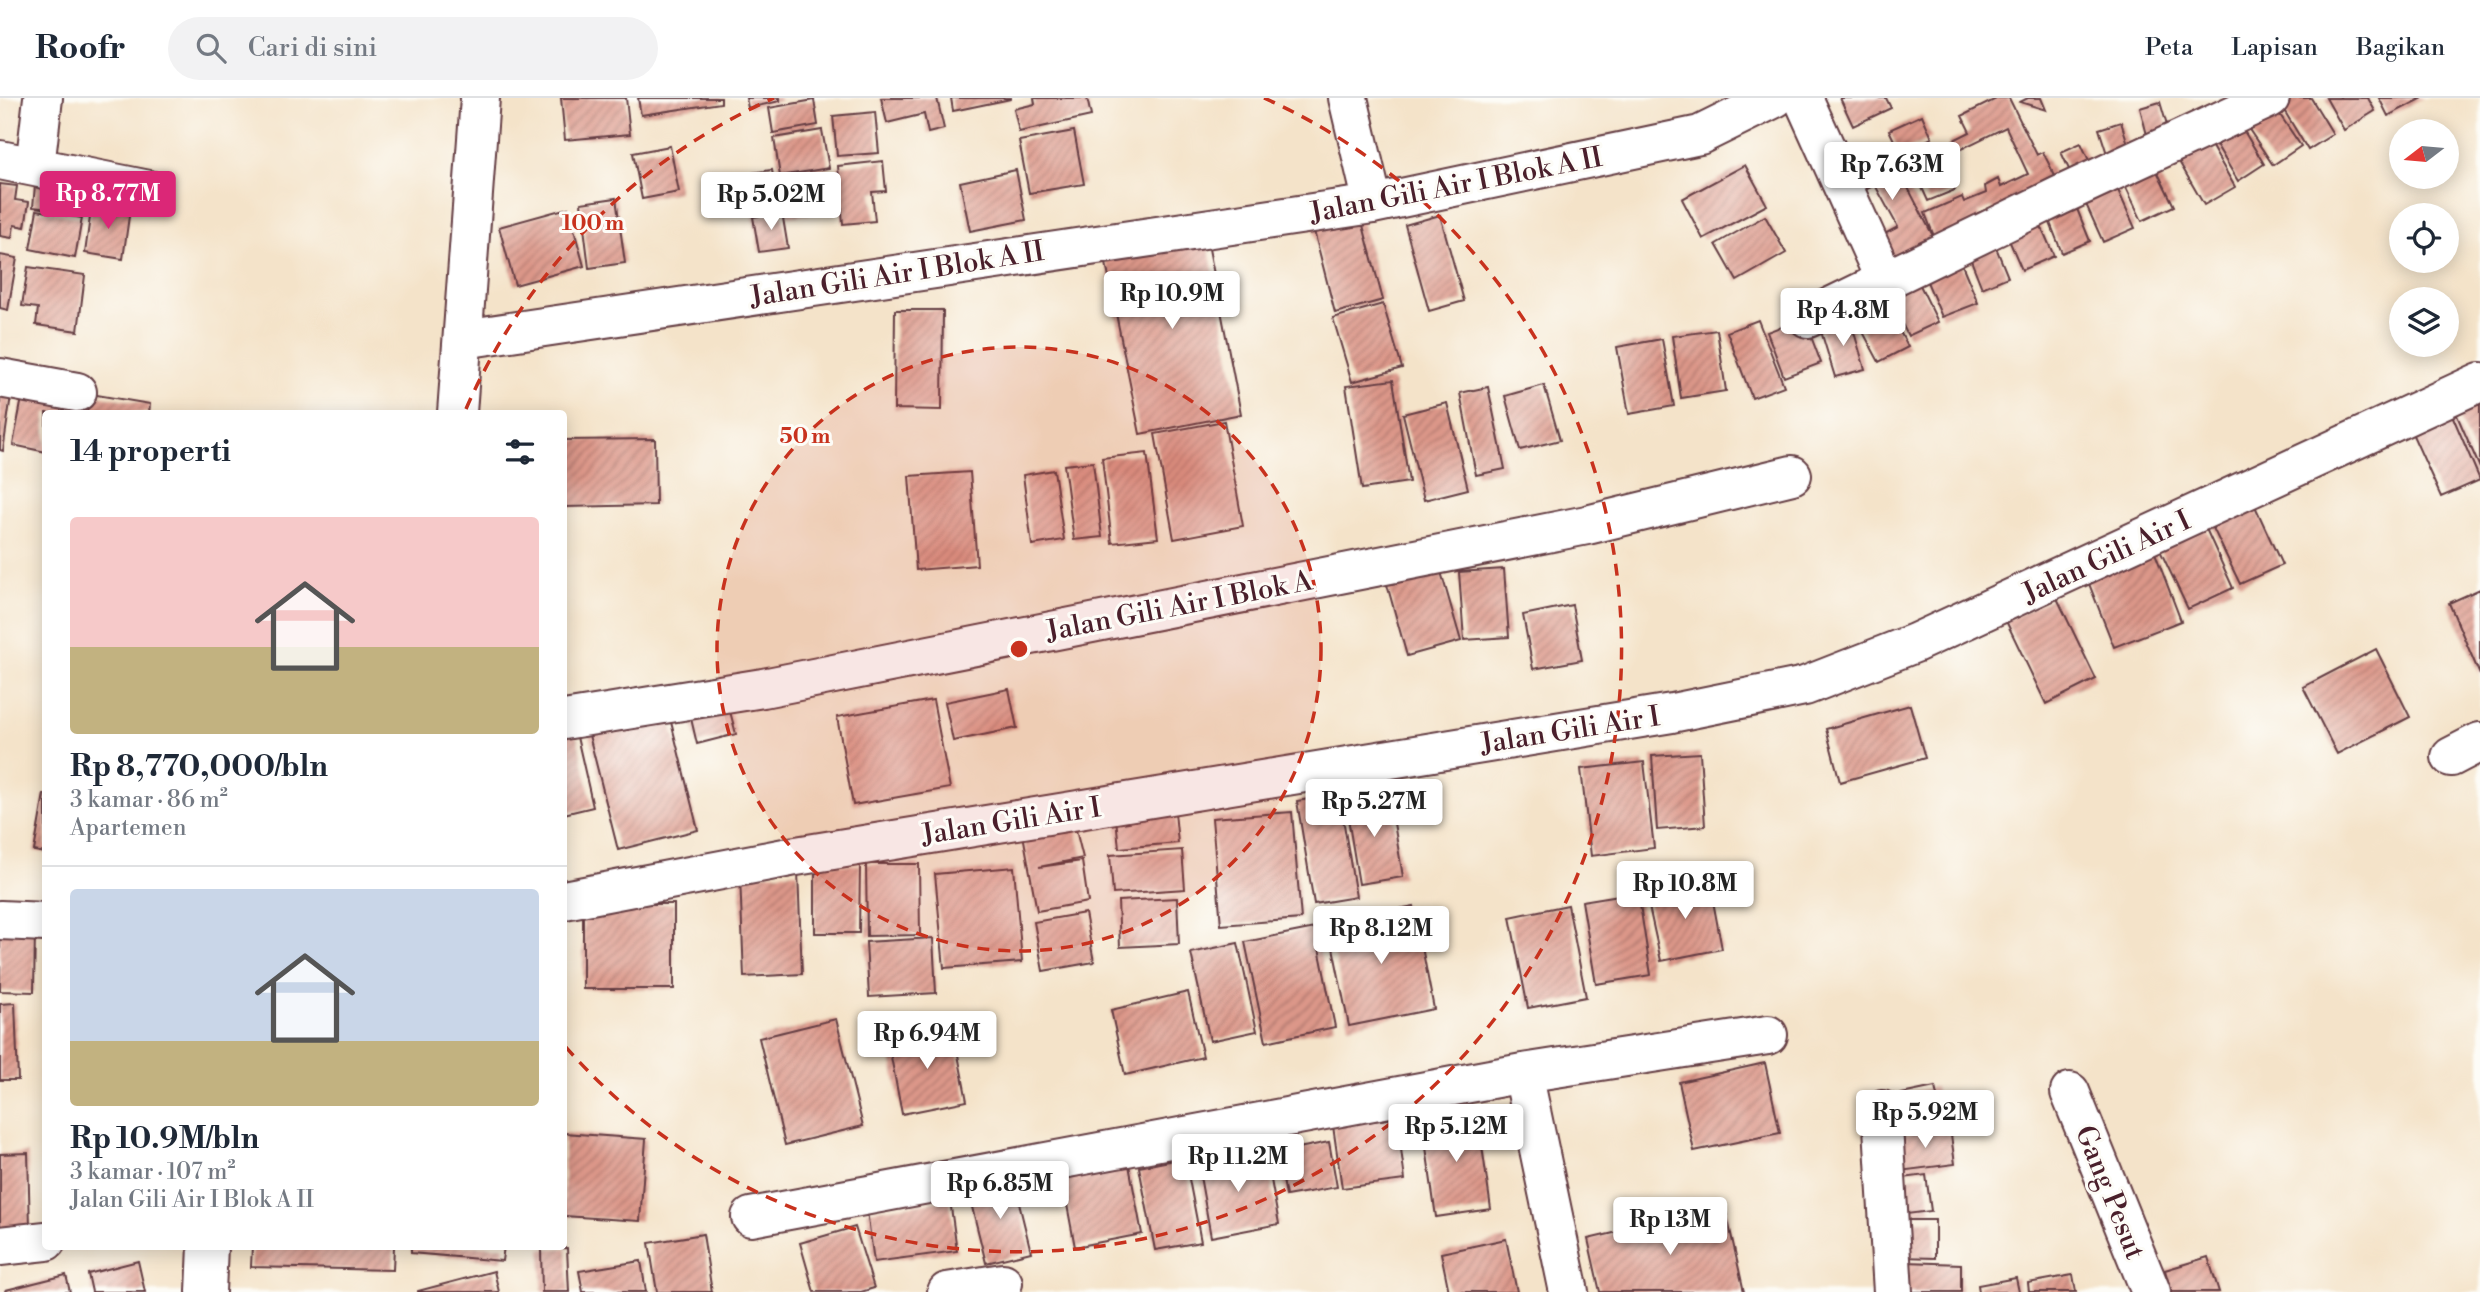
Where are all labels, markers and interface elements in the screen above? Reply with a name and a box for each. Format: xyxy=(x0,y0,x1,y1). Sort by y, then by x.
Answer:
search box xyxy=(168,17,658,80)
text: Roofr xyxy=(35,28,126,69)
icon: search xyxy=(192,29,230,67)
text: Cari di sini xyxy=(248,32,377,64)
text: Peta xyxy=(2145,33,2193,63)
text: Lapisan xyxy=(2231,33,2318,63)
text: Bagikan xyxy=(2356,33,2445,63)
north arrow xyxy=(2389,119,2459,189)
map controls xyxy=(2389,119,2459,357)
street label: Jalan Gili Air I Blok A II xyxy=(1306,140,1606,231)
pin: Rp 7.63M xyxy=(1820,142,1964,202)
text: Rp 7.63M xyxy=(1840,151,1944,179)
pin: Rp 8.77M xyxy=(36,172,180,231)
pin: Rp 5.02M xyxy=(699,172,843,232)
text: Rp 8.77M xyxy=(56,180,160,208)
text: Rp 5.02M xyxy=(717,181,825,209)
button: locate xyxy=(2389,203,2459,273)
text: 100 m xyxy=(562,211,624,237)
street label: Jalan Gili Air I Blok A II xyxy=(747,234,1047,315)
pin: Rp 10.9M xyxy=(1100,272,1244,331)
text: Rp 10.9M xyxy=(1120,280,1224,308)
button: layers xyxy=(2389,287,2459,357)
pin: Rp 4.8M xyxy=(1778,288,1908,348)
text: Rp 4.8M xyxy=(1797,297,1890,325)
text: 50 m xyxy=(780,424,830,450)
text: 14 properti xyxy=(70,433,231,471)
icon: filters xyxy=(501,433,539,471)
street label: Jalan Gili Air I xyxy=(2016,503,2196,612)
icon: home xyxy=(242,563,368,689)
street label: Jalan Gili Air I Blok A xyxy=(1042,563,1316,650)
centre of rings xyxy=(1007,637,1031,661)
street label: Jalan Gili Air I xyxy=(1477,699,1663,762)
text: Rp 8,770,000/bln xyxy=(70,748,328,786)
pin: Rp 5.27M xyxy=(1302,780,1446,839)
text: 3 kamar · 86 m² xyxy=(70,786,228,814)
text: Rp 5.27M xyxy=(1322,788,1426,816)
street label: Jalan Gili Air I xyxy=(918,790,1104,853)
text: Apartemen xyxy=(70,814,186,842)
pin: Rp 10.8M xyxy=(1613,862,1757,921)
text: Rp 10.8M xyxy=(1633,870,1737,898)
pin: Rp 8.12M xyxy=(1309,906,1453,966)
text: Rp 8.12M xyxy=(1329,915,1433,943)
icon: home xyxy=(242,935,368,1061)
pin: Rp 6.94M xyxy=(855,1012,999,1071)
text: Rp 6.94M xyxy=(873,1020,981,1048)
pin: Rp 5.92M xyxy=(1853,1090,1997,1150)
text: Rp 5.92M xyxy=(1872,1099,1978,1127)
pin: Rp 5.12M xyxy=(1384,1104,1528,1164)
text: Rp 5.12M xyxy=(1404,1113,1508,1141)
text: Rp 10.9M/bln xyxy=(70,1120,259,1158)
street label: Gang Pesut xyxy=(2067,1120,2152,1265)
pin: Rp 11.2M xyxy=(1166,1134,1310,1194)
text: Rp 11.2M xyxy=(1188,1143,1288,1171)
text: 3 kamar · 107 m² xyxy=(70,1158,236,1186)
pin: Rp 6.85M xyxy=(928,1162,1072,1221)
text: Rp 6.85M xyxy=(947,1170,1053,1198)
text: Jalan Gili Air I Blok A II xyxy=(70,1186,314,1214)
pin: Rp 13M xyxy=(1613,1198,1727,1257)
text: Rp 13M xyxy=(1629,1206,1711,1234)

